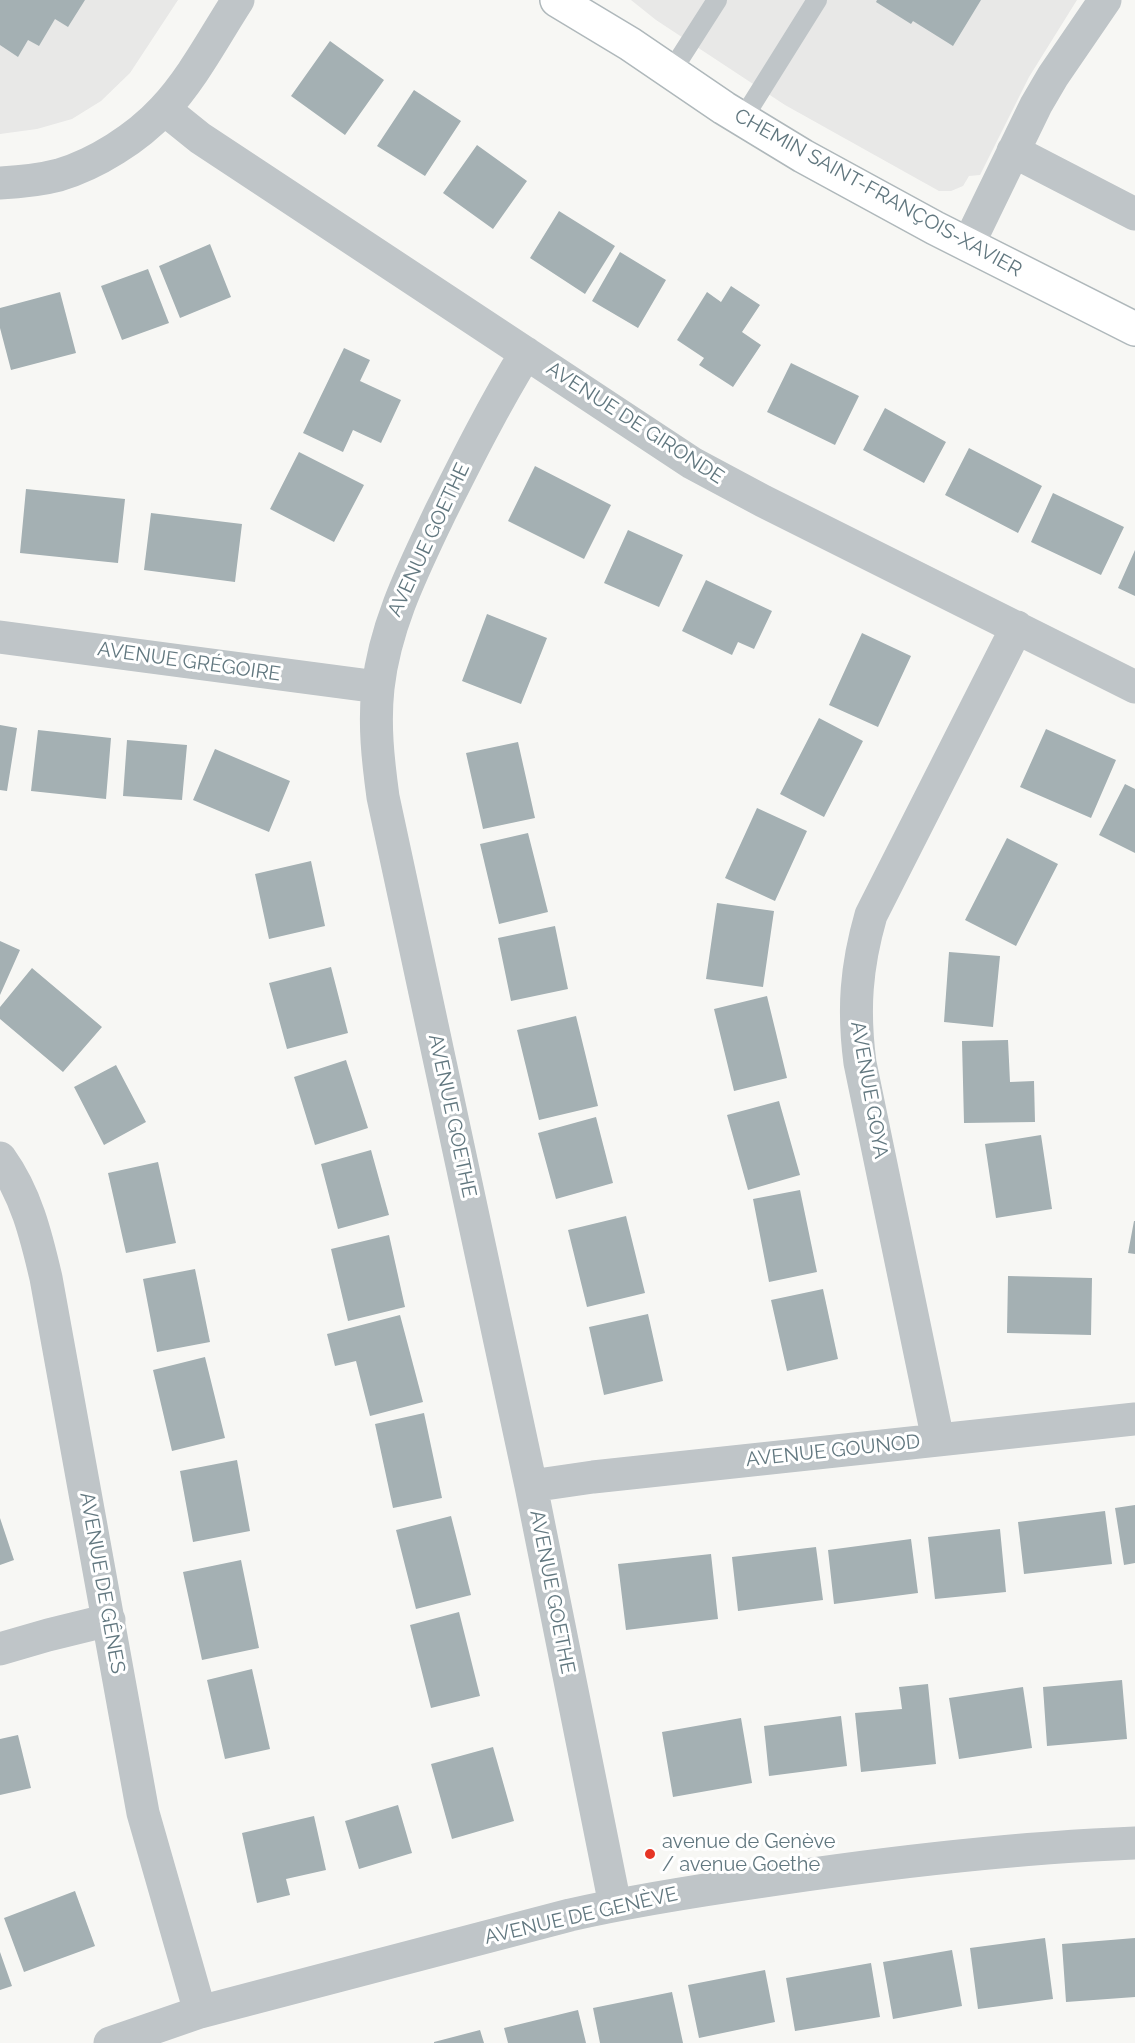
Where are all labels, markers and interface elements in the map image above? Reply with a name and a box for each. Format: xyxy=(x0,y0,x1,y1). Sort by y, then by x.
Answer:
street label: CHEMIN SAINT-FRANÇOIS-XAVIER xyxy=(730,104,1026,282)
street label: AVENUE DE GIRONDE xyxy=(542,357,728,489)
street label: AVENUE GOETHE xyxy=(383,459,475,621)
street label: AVENUE GRÉGOIRE xyxy=(96,637,282,687)
street label: AVENUE GOYA xyxy=(845,1019,893,1161)
street label: AVENUE GOETHE xyxy=(423,1032,481,1200)
street label: AVENUE GOUNOD xyxy=(745,1430,921,1472)
street label: AVENUE DE GÊNES xyxy=(74,1490,130,1676)
street label: AVENUE GOETHE xyxy=(524,1508,580,1676)
place label: avenue de Genève / avenue Goethe xyxy=(662,1830,835,1877)
marker: avenue de Genève / avenue Goethe xyxy=(643,1847,657,1861)
street label: AVENUE DE GENÈVE xyxy=(482,1882,680,1950)

